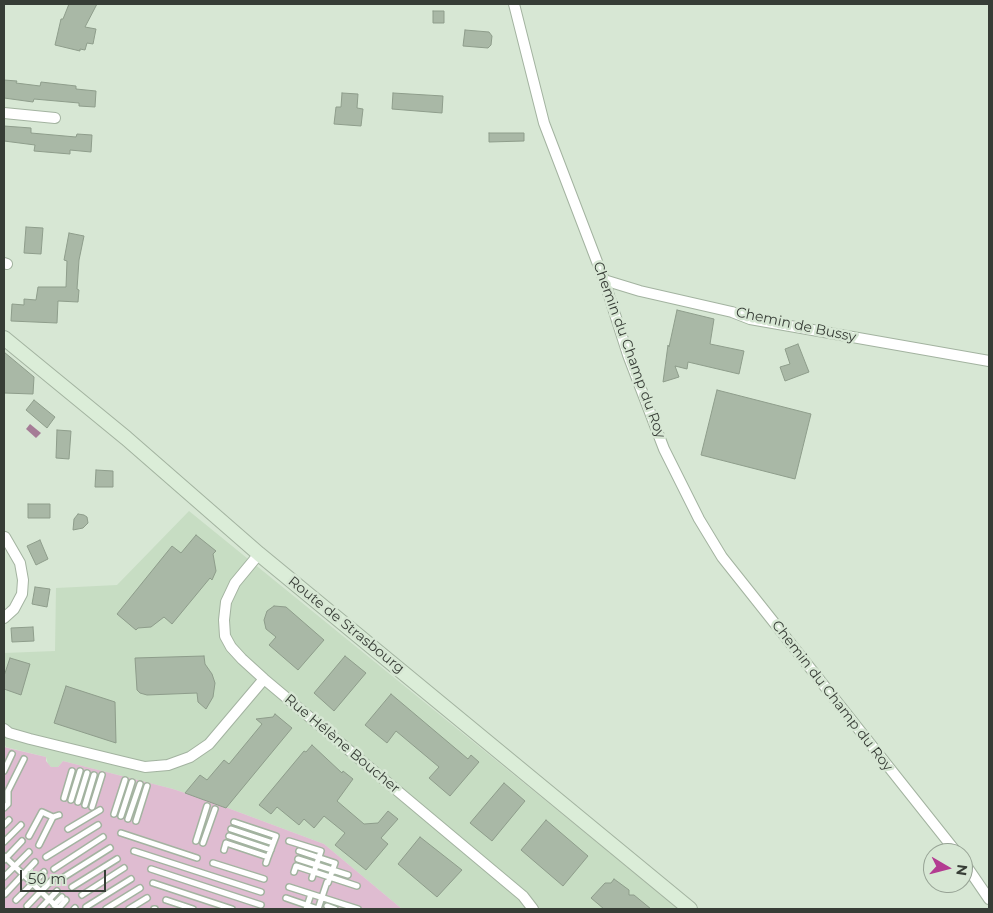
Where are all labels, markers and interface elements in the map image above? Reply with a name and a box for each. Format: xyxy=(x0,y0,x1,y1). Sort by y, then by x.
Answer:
street label: Chemin du Champ du Roy xyxy=(589,259,669,441)
street label: Chemin de Bussy xyxy=(734,304,858,346)
street label: Route de Strasbourg xyxy=(285,573,407,677)
street label: Chemin du Champ du Roy xyxy=(768,617,896,775)
street label: Rue Hélène Boucher xyxy=(281,691,403,797)
north arrow xyxy=(923,843,973,893)
scale bar xyxy=(22,860,109,892)
text: N xyxy=(952,863,972,877)
text: 50 m xyxy=(28,869,66,888)

